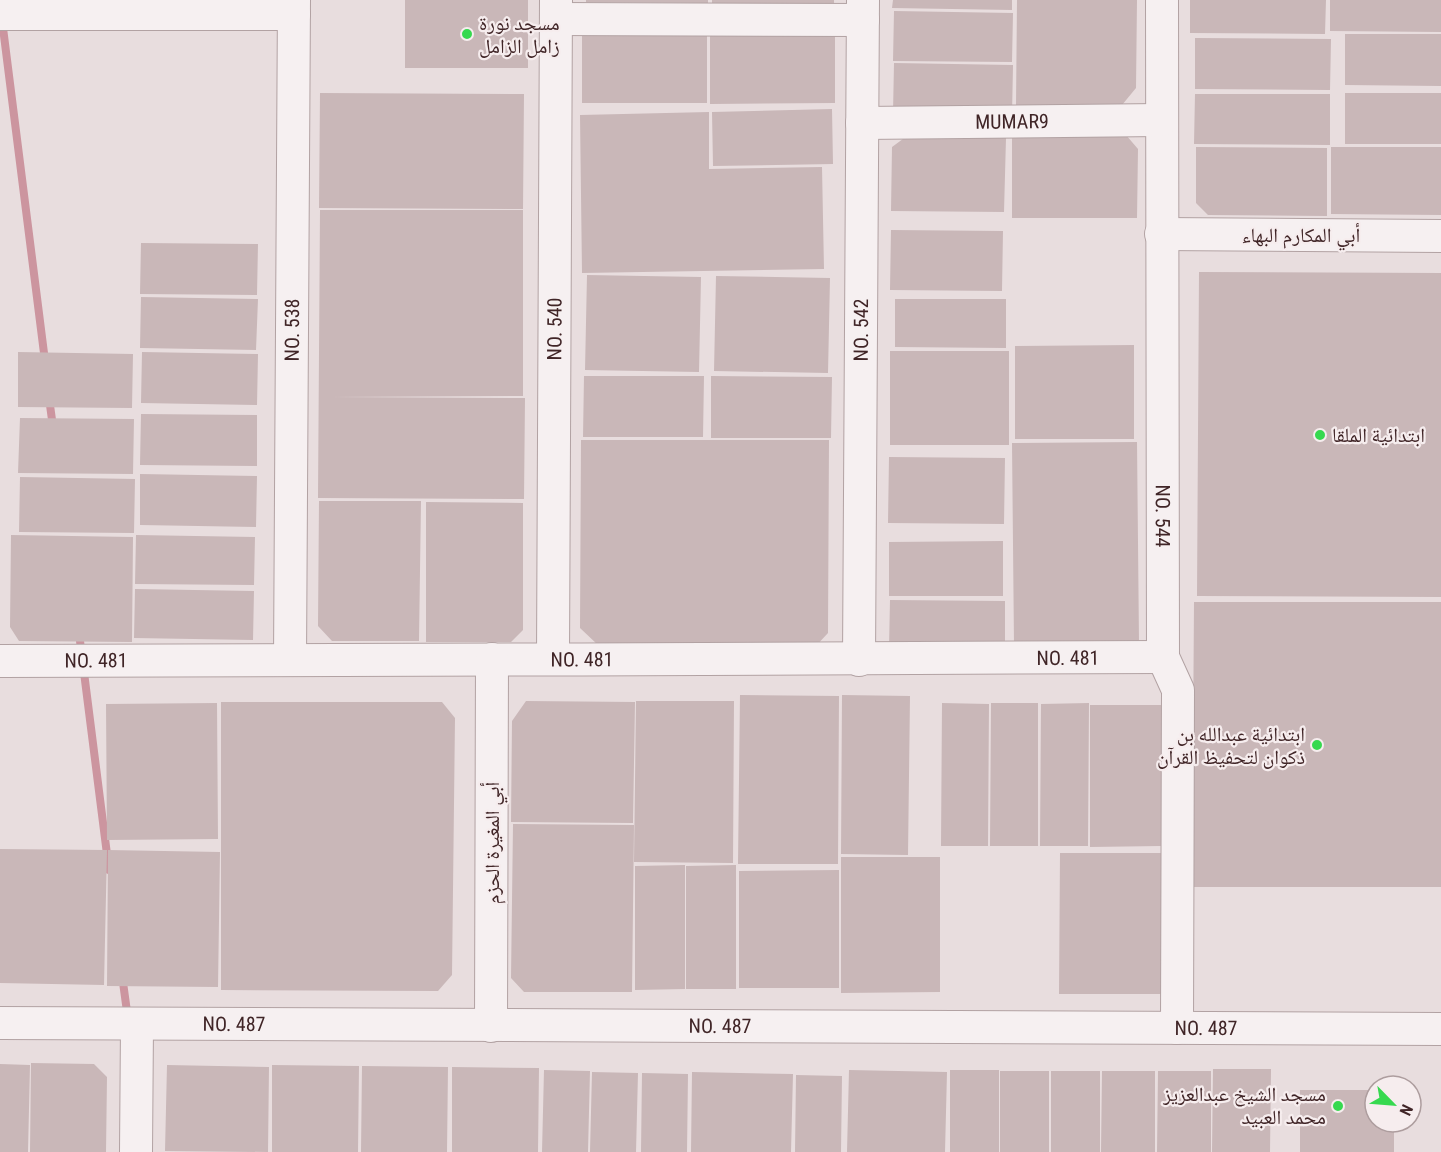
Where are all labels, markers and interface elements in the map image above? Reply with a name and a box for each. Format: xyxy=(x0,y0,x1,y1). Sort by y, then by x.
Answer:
place label: مسجد نورة زامل الزامل xyxy=(479,11,560,58)
marker: مسجد نورة زامل الزامل xyxy=(460,27,474,41)
street label: MUMAR9 xyxy=(975,109,1049,134)
street label: أبي المكارم البهاء xyxy=(1242,223,1360,251)
street label: NO. 540 xyxy=(542,297,567,361)
street label: NO. 538 xyxy=(280,298,304,362)
street label: NO. 542 xyxy=(849,298,873,362)
place label: ابتدائية الملقا xyxy=(1332,423,1425,447)
marker: ابتدائية الملقا xyxy=(1313,428,1327,442)
street label: NO. 544 xyxy=(1151,485,1175,548)
street label: NO. 481 xyxy=(1036,646,1100,670)
street label: NO. 481 xyxy=(551,647,613,671)
street label: NO. 481 xyxy=(64,648,128,673)
place label: ابتدائية عبدالله بن ذكوان لتحفيظ القرآن xyxy=(1157,722,1305,769)
marker: ابتدائية عبدالله بن ذكوان لتحفيظ القرآن xyxy=(1310,738,1324,752)
street label: أبي المغيرة الحزم xyxy=(480,782,508,904)
street label: NO. 487 xyxy=(202,1012,266,1036)
street label: NO. 487 xyxy=(688,1014,752,1038)
street label: NO. 487 xyxy=(1174,1016,1238,1040)
north arrow xyxy=(1363,1074,1423,1134)
place label: مسجد الشيخ عبدالعزيز محمد العبيد xyxy=(1162,1082,1326,1129)
marker: مسجد الشيخ عبدالعزيز محمد العبيد xyxy=(1331,1099,1345,1113)
text: N xyxy=(1395,1102,1417,1119)

